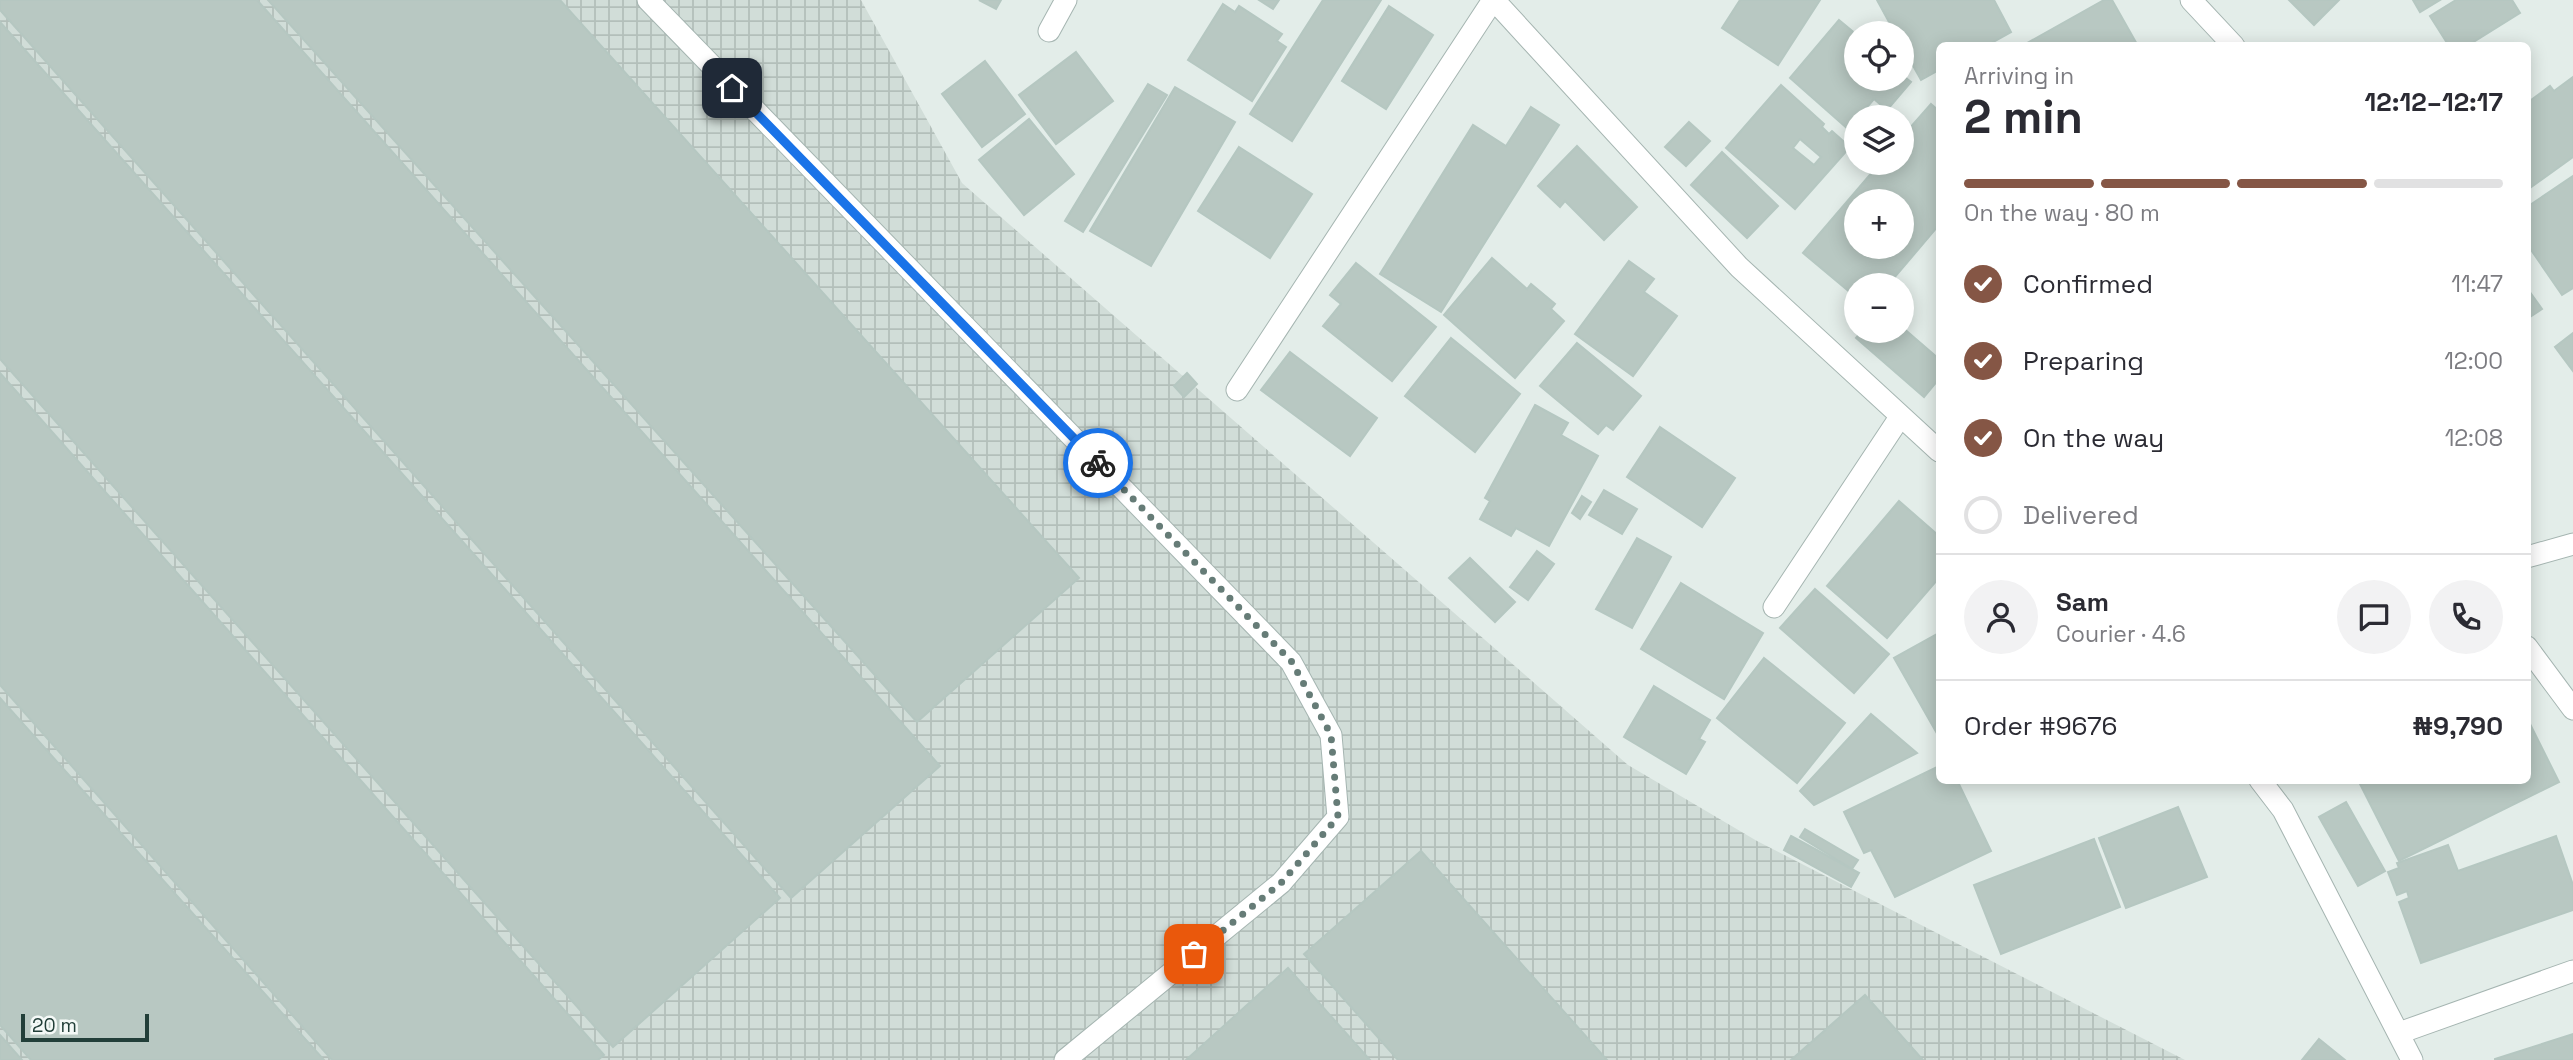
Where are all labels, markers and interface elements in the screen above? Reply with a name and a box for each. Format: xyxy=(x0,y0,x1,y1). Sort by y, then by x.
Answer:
map controls xyxy=(1844,21,1914,343)
button: locate xyxy=(1844,21,1914,91)
pin xyxy=(702,58,762,118)
text: Arriving in xyxy=(1964,61,2074,91)
icon: home xyxy=(713,69,751,107)
text: 12:12–12:17 xyxy=(2365,85,2503,119)
text: 2 min xyxy=(1964,88,2083,146)
button: layers xyxy=(1844,105,1914,175)
button: + xyxy=(1844,189,1914,259)
text: On the way · 80 m xyxy=(1964,198,2160,228)
icon: check xyxy=(1964,265,2002,303)
text: Confirmed xyxy=(2023,267,2153,301)
text: 11:47 xyxy=(2451,269,2503,299)
button: − xyxy=(1844,273,1914,343)
icon: check xyxy=(1964,342,2002,380)
text: Preparing xyxy=(2023,344,2144,378)
text: 12:00 xyxy=(2444,346,2503,376)
icon: check xyxy=(1964,419,2002,457)
text: On the way xyxy=(2023,421,2164,455)
text: 12:08 xyxy=(2445,423,2503,453)
courier xyxy=(1063,428,1133,498)
icon: bike xyxy=(1079,444,1117,482)
text: Delivered xyxy=(2023,498,2139,532)
button: person xyxy=(1964,580,2038,654)
button: chat xyxy=(2337,580,2411,654)
button: phone xyxy=(2429,580,2503,654)
text: Sam xyxy=(2056,585,2109,619)
text: Courier · 4.6 xyxy=(2056,619,2186,649)
text: Order #9676 xyxy=(1964,709,2118,743)
text: ₦9,790 xyxy=(2412,709,2503,743)
pin xyxy=(1164,924,1224,984)
icon: bag xyxy=(1175,935,1213,973)
scale bar xyxy=(21,1011,149,1043)
text: 20 m xyxy=(32,1013,77,1038)

